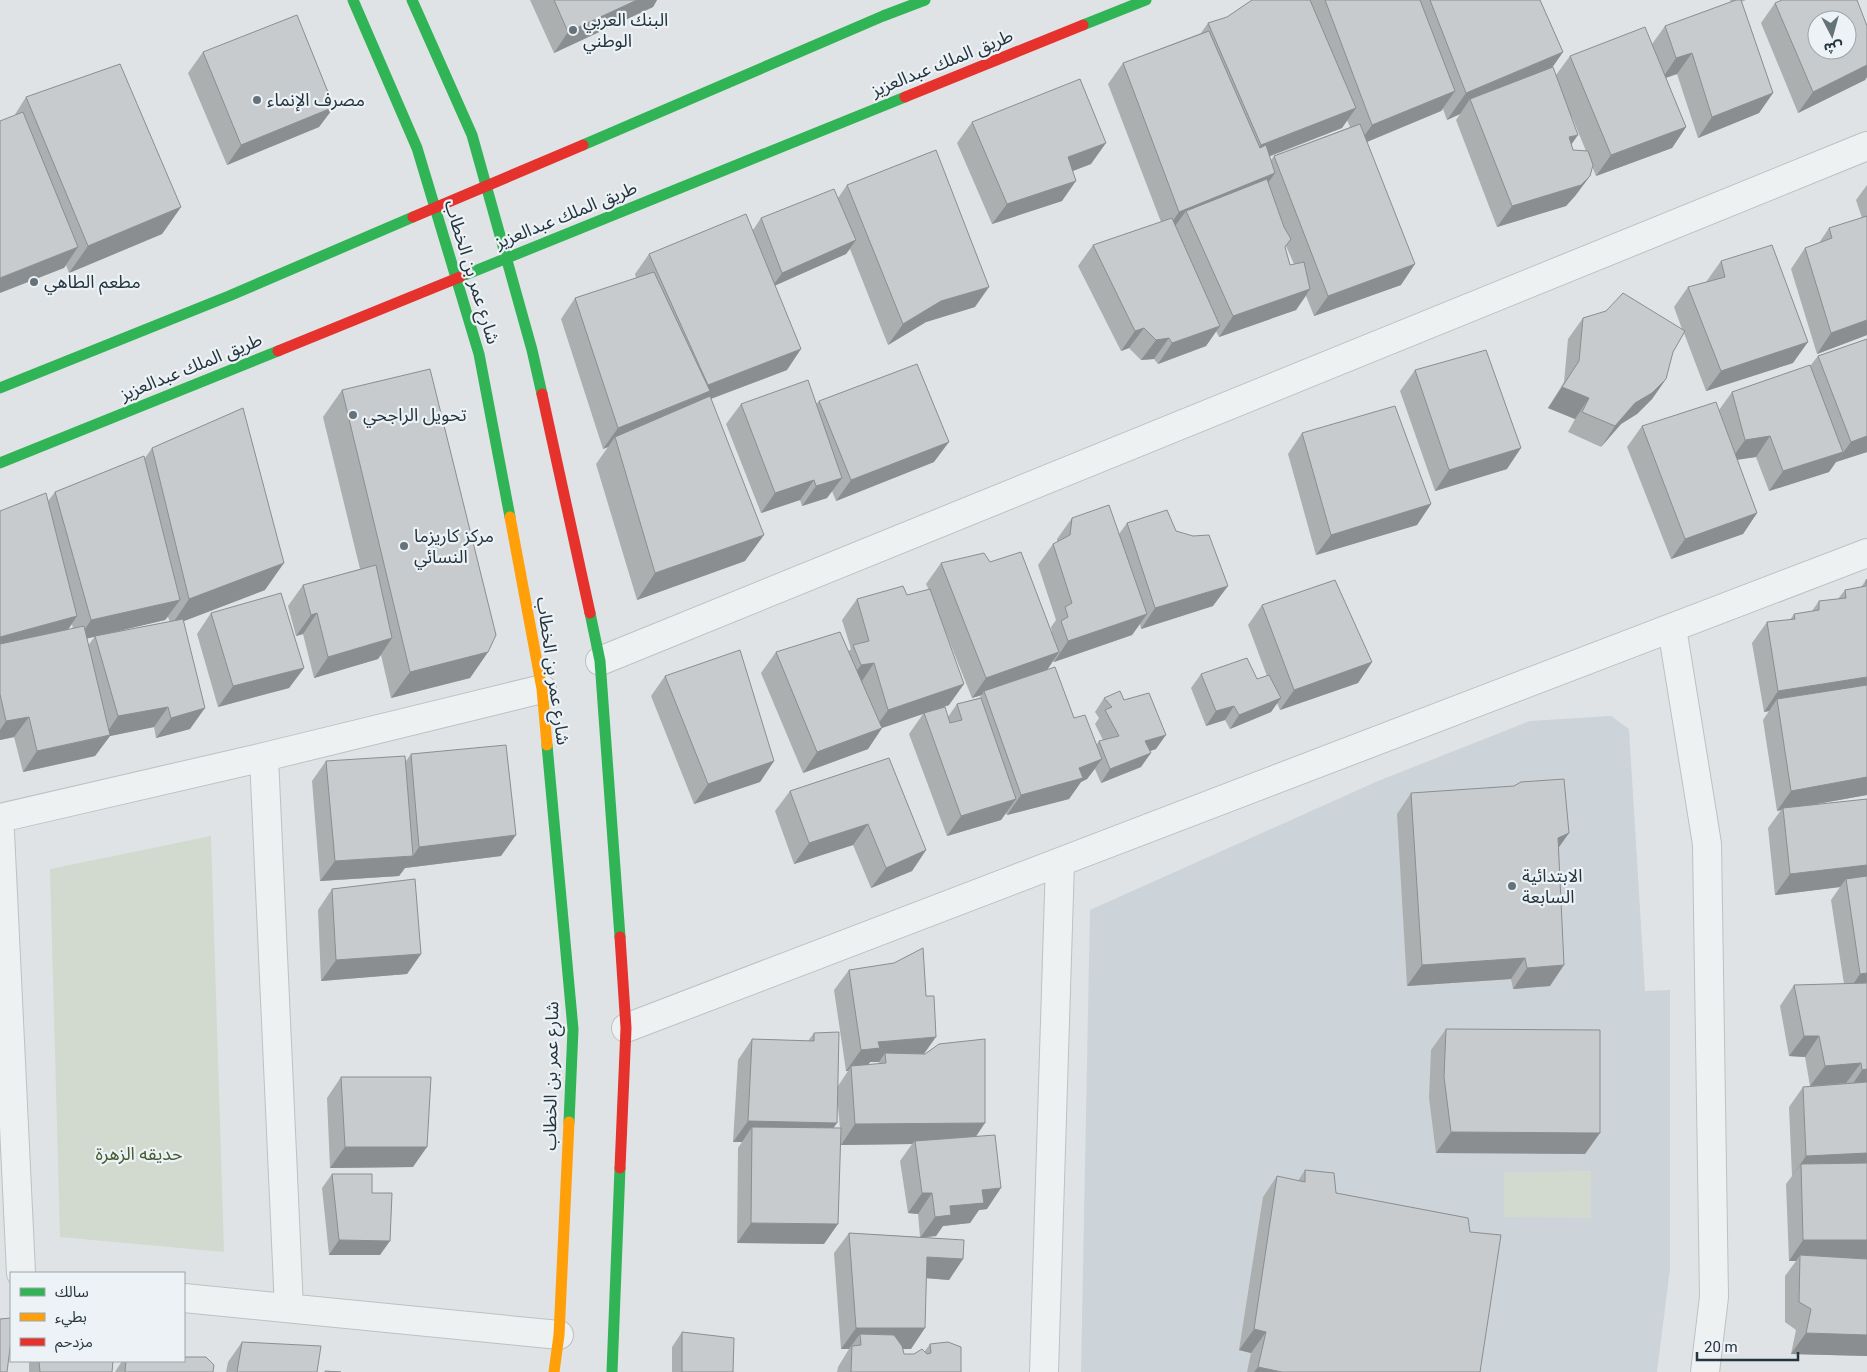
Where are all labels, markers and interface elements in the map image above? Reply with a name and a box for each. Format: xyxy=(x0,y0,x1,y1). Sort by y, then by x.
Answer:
place label: البنك العربي الوطني xyxy=(583,9,668,54)
north arrow xyxy=(1807,10,1857,60)
marker: البنك العربي الوطني xyxy=(567,24,579,36)
street label: طريق الملك عبدالعزيز xyxy=(867,24,1016,102)
text: ش xyxy=(1823,39,1844,57)
place label: مصرف الإنماء xyxy=(267,89,365,112)
marker: مصرف الإنماء xyxy=(251,94,263,106)
street label: طريق الملك عبدالعزيز xyxy=(491,176,640,254)
street label: شارع عمر بن الخطاب xyxy=(437,197,504,348)
place label: مطعم الطاهي xyxy=(44,271,141,295)
marker: مطعم الطاهي xyxy=(28,276,40,288)
street label: طريق الملك عبدالعزيز xyxy=(116,328,265,406)
place label: تحويل الراجحي xyxy=(363,404,467,428)
marker: تحويل الراجحي xyxy=(347,409,359,421)
place label: مركز كاريزما النسائي xyxy=(414,525,494,570)
marker: مركز كاريزما النسائي xyxy=(398,540,410,552)
street label: شارع عمر بن الخطاب xyxy=(529,596,574,747)
place label: الابتدائية السابعة xyxy=(1522,865,1582,907)
marker: الابتدائية السابعة xyxy=(1506,880,1518,892)
street label: شارع عمر بن الخطاب xyxy=(539,1001,566,1151)
park label: حديقه الزهرة xyxy=(95,1143,183,1165)
legend xyxy=(10,1272,185,1362)
text: سالك xyxy=(55,1283,89,1301)
text: بطيء xyxy=(55,1308,87,1328)
scale bar xyxy=(1697,1330,1798,1362)
text: مزدحم xyxy=(55,1333,93,1353)
text: 20 m xyxy=(1704,1338,1738,1356)

